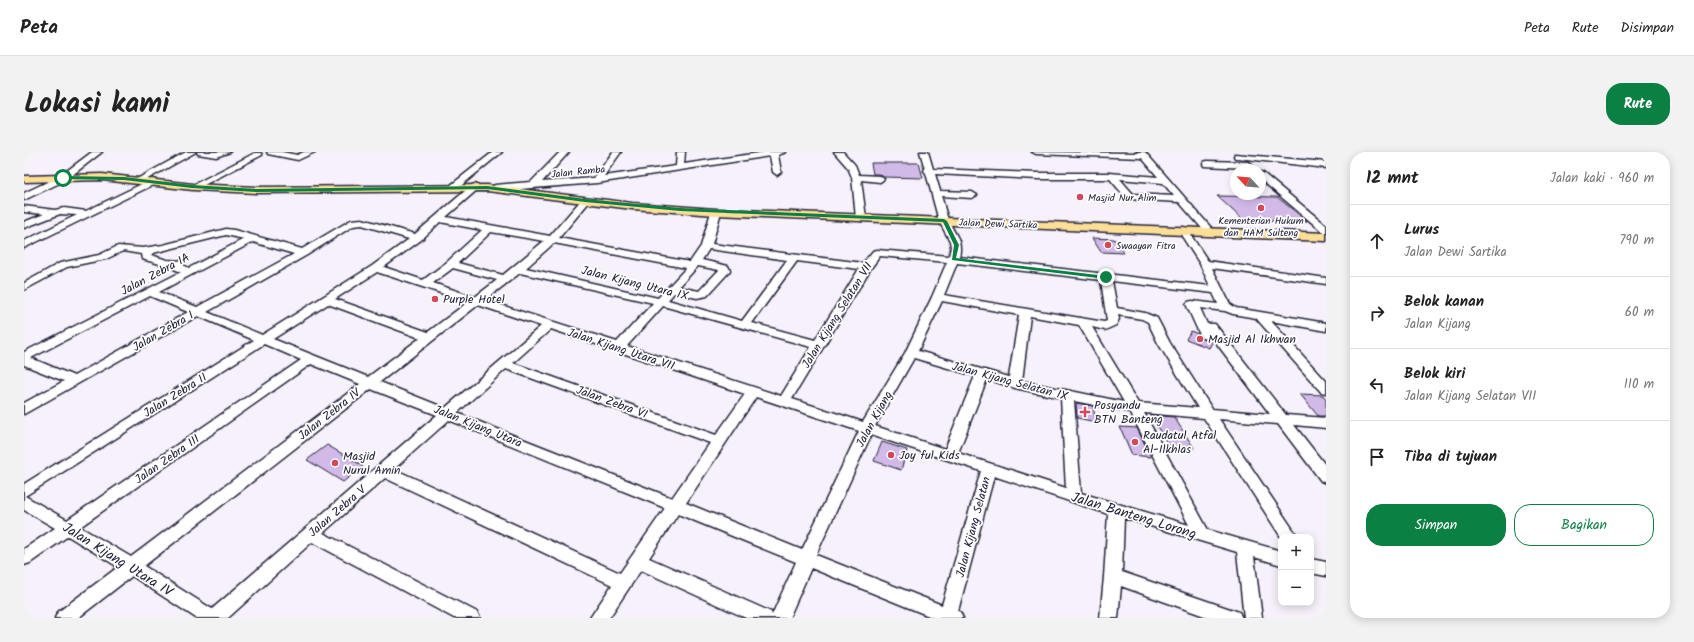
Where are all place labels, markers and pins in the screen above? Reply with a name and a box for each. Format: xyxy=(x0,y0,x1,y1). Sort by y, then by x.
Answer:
place label: Masjid Nur Alim xyxy=(1088,190,1157,206)
marker: Masjid Nur Alim xyxy=(1075,192,1085,202)
marker: Kementerian Hukum dan HAM Sulteng xyxy=(1256,203,1266,213)
place label: Kementerian Hukum dan HAM Sulteng xyxy=(1218,213,1304,241)
place label: Swaayan Fitra xyxy=(1116,238,1176,254)
marker: Swaayan Fitra xyxy=(1103,240,1113,250)
place label: Purple Hotel xyxy=(443,290,505,309)
marker: Purple Hotel xyxy=(430,294,440,304)
place label: Masjid Al Ikhwan xyxy=(1208,330,1296,349)
marker: Masjid Al Ikhwan xyxy=(1195,334,1205,344)
place label: Posyandu BTN Banteng xyxy=(1094,396,1163,429)
marker: Posyandu BTN Banteng xyxy=(1079,406,1091,418)
place label: Raudatul Atfal Al-Ilkhlas xyxy=(1143,426,1216,459)
marker: Raudatul Atfal Al-Ilkhlas xyxy=(1130,437,1140,447)
place label: Joy ful Kids xyxy=(899,446,960,465)
place label: Masjid Nurul Amin xyxy=(343,447,401,480)
marker: Joy ful Kids xyxy=(886,450,896,460)
marker: Masjid Nurul Amin xyxy=(330,458,340,468)

